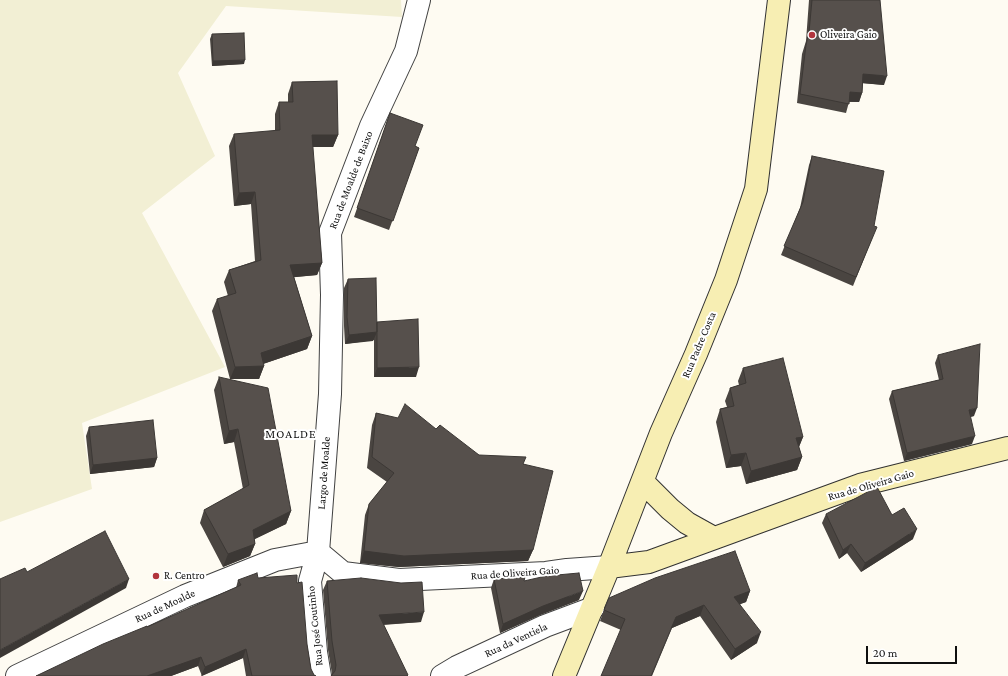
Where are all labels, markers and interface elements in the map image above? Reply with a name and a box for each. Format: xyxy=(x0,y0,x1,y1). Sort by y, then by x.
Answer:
place label: Oliveira Gaio xyxy=(820,28,877,42)
marker: Oliveira Gaio xyxy=(807,30,817,40)
street label: Rua de Moalde de Baixo xyxy=(326,129,376,231)
street label: Rua Padre Costa xyxy=(679,310,719,380)
district label: MOALDE xyxy=(265,427,317,441)
street label: Largo de Moalde xyxy=(315,436,333,510)
street label: Rua de Oliveira Gaio xyxy=(827,466,915,504)
street label: Rua de Oliveira Gaio xyxy=(470,563,560,583)
place label: R. Centro xyxy=(164,569,205,583)
marker: R. Centro xyxy=(151,571,161,581)
street label: Rua José Coutinho xyxy=(304,585,326,667)
street label: Rua de Moalde xyxy=(133,586,197,626)
street label: Rua da Ventiela xyxy=(482,620,550,660)
scale bar xyxy=(868,638,959,664)
text: 20 m xyxy=(873,646,897,660)

